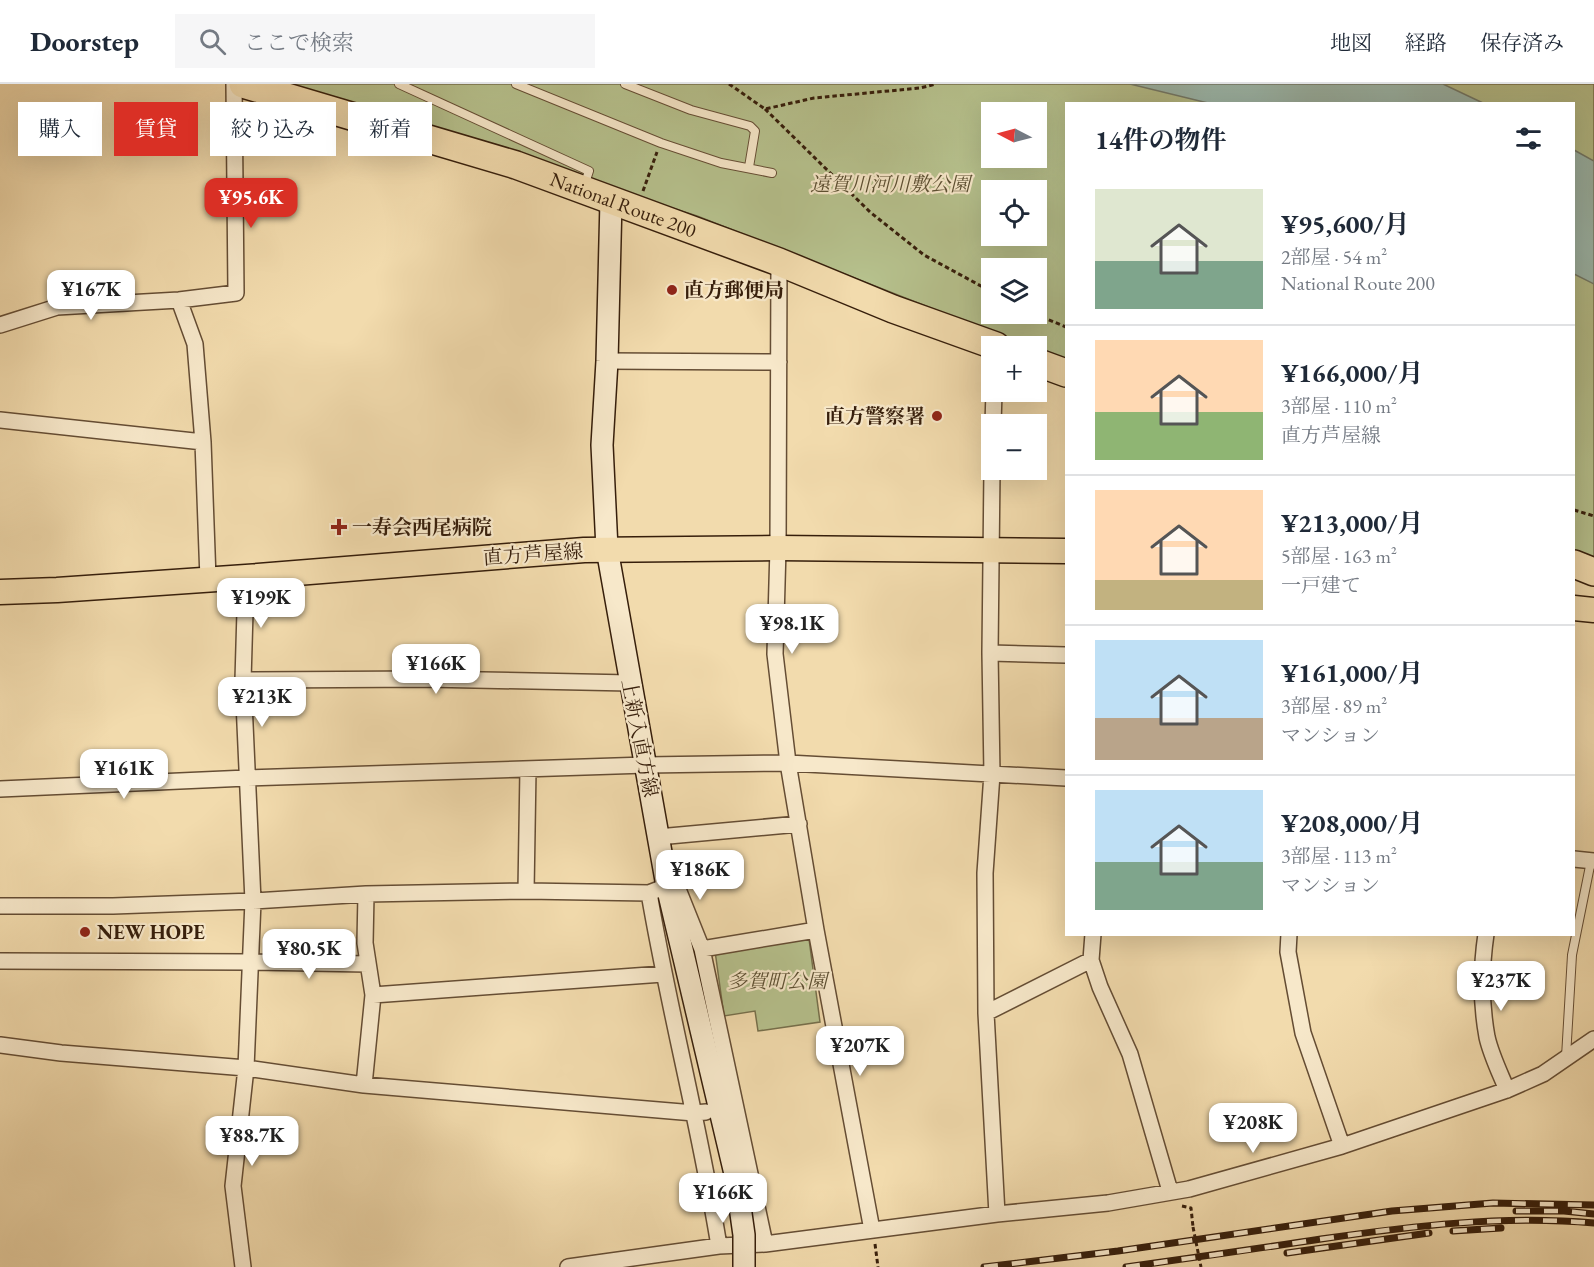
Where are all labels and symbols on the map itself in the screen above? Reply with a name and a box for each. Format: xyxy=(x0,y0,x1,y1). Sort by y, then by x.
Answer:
north arrow xyxy=(981,102,1047,168)
street label: National Route 200 xyxy=(546,166,700,243)
park label: 遠賀川河川敷公園 xyxy=(810,171,973,197)
pin: ¥95.6K xyxy=(202,178,300,229)
pin: ¥167K xyxy=(49,270,133,321)
place label: 直方郵便局 xyxy=(684,277,784,303)
marker: 直方郵便局 xyxy=(665,283,679,297)
place label: 直方警察署 xyxy=(825,403,925,429)
marker: 直方警察署 xyxy=(930,409,944,423)
place label: 一寿会西尾病院 xyxy=(352,514,492,540)
marker: 一寿会西尾病院 xyxy=(330,518,348,536)
street label: 直方芦屋線 xyxy=(482,538,584,570)
pin: ¥199K xyxy=(219,578,303,629)
pin: ¥98.1K xyxy=(743,604,841,655)
pin: ¥166K xyxy=(394,644,478,695)
pin: ¥213K xyxy=(220,677,304,728)
street label: 上新入直方線 xyxy=(616,677,664,799)
pin: ¥161K xyxy=(82,749,166,800)
pin: ¥186K xyxy=(658,850,742,901)
place label: NEW HOPE xyxy=(97,919,205,945)
marker: NEW HOPE xyxy=(78,925,92,939)
pin: ¥80.5K xyxy=(260,929,358,980)
pin: ¥237K xyxy=(1459,961,1543,1012)
park label: 多賀町公園 xyxy=(727,968,830,994)
pin: ¥207K xyxy=(818,1026,902,1077)
pin: ¥208K xyxy=(1211,1103,1295,1154)
pin: ¥88.7K xyxy=(203,1116,301,1167)
pin: ¥166K xyxy=(681,1173,765,1224)

